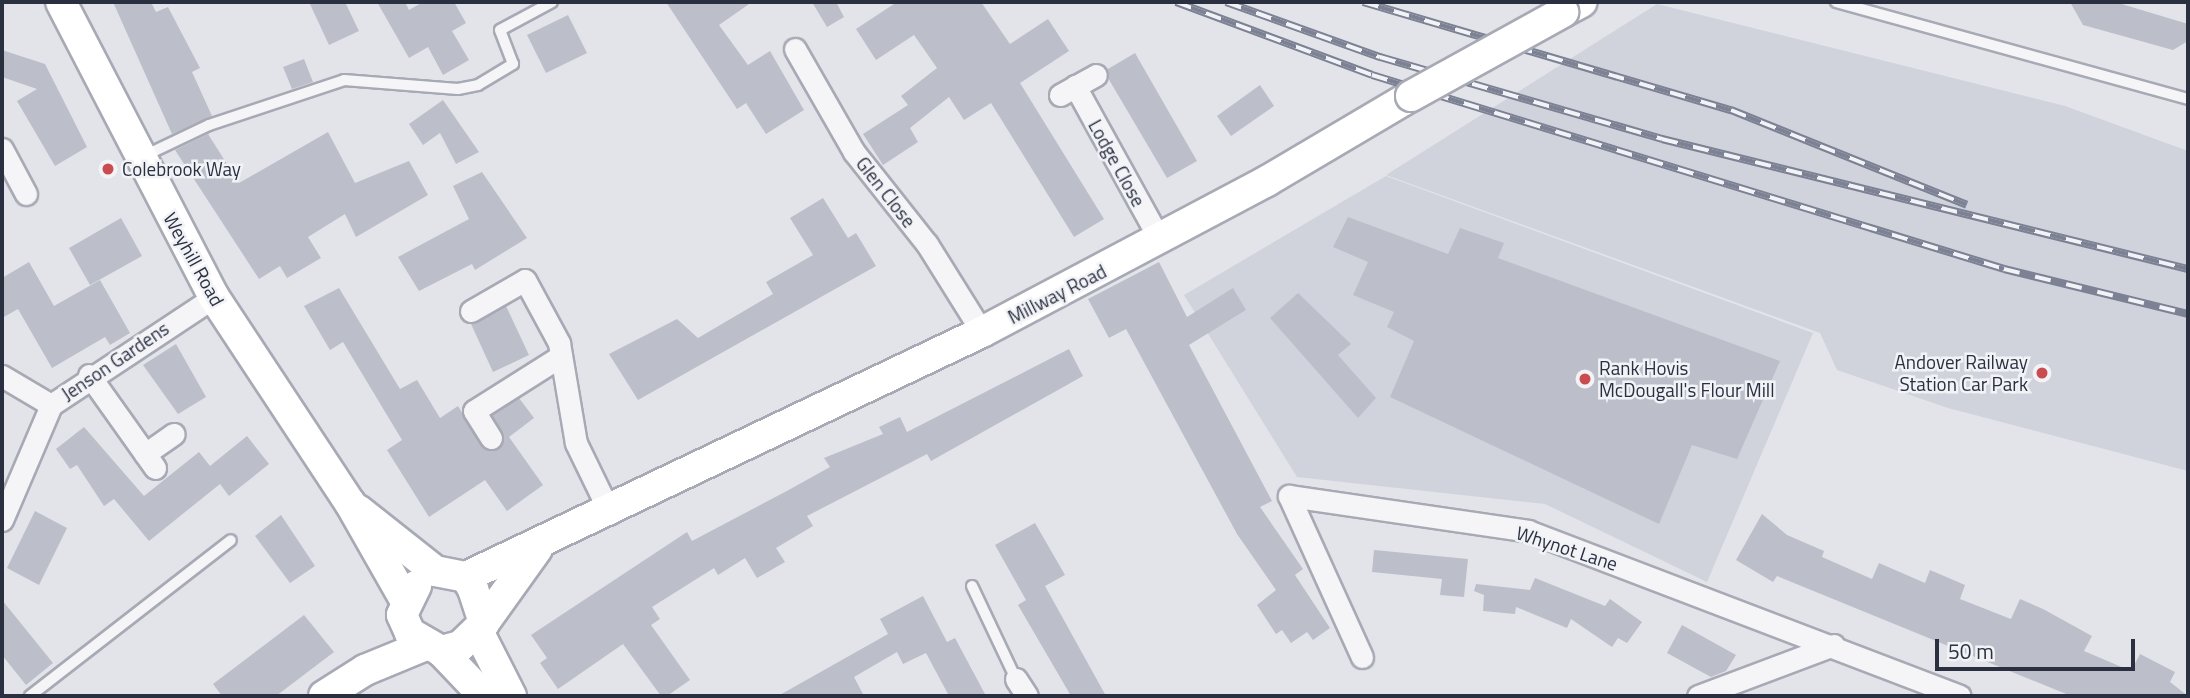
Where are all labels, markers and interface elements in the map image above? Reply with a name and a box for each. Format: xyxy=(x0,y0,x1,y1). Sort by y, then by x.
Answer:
street label: Lodge Close xyxy=(1084,116,1150,210)
street label: Glen Close xyxy=(851,152,921,232)
place label: Colebrook Way xyxy=(122,158,241,180)
marker: Colebrook Way xyxy=(100,161,116,177)
street label: Weyhill Road xyxy=(159,208,229,310)
street label: Millway Road xyxy=(1004,260,1110,328)
street label: Jenson Gardens xyxy=(57,317,173,405)
place label: Andover Railway Station Car Park xyxy=(1894,351,2028,395)
place label: Rank Hovis McDougall's Flour Mill xyxy=(1599,357,1775,401)
marker: Andover Railway Station Car Park xyxy=(2034,365,2050,381)
marker: Rank Hovis McDougall's Flour Mill xyxy=(1577,371,1593,387)
street label: Whynot Lane xyxy=(1513,521,1621,575)
scale bar xyxy=(1938,624,2138,668)
text: 50 m xyxy=(1948,635,1994,667)

